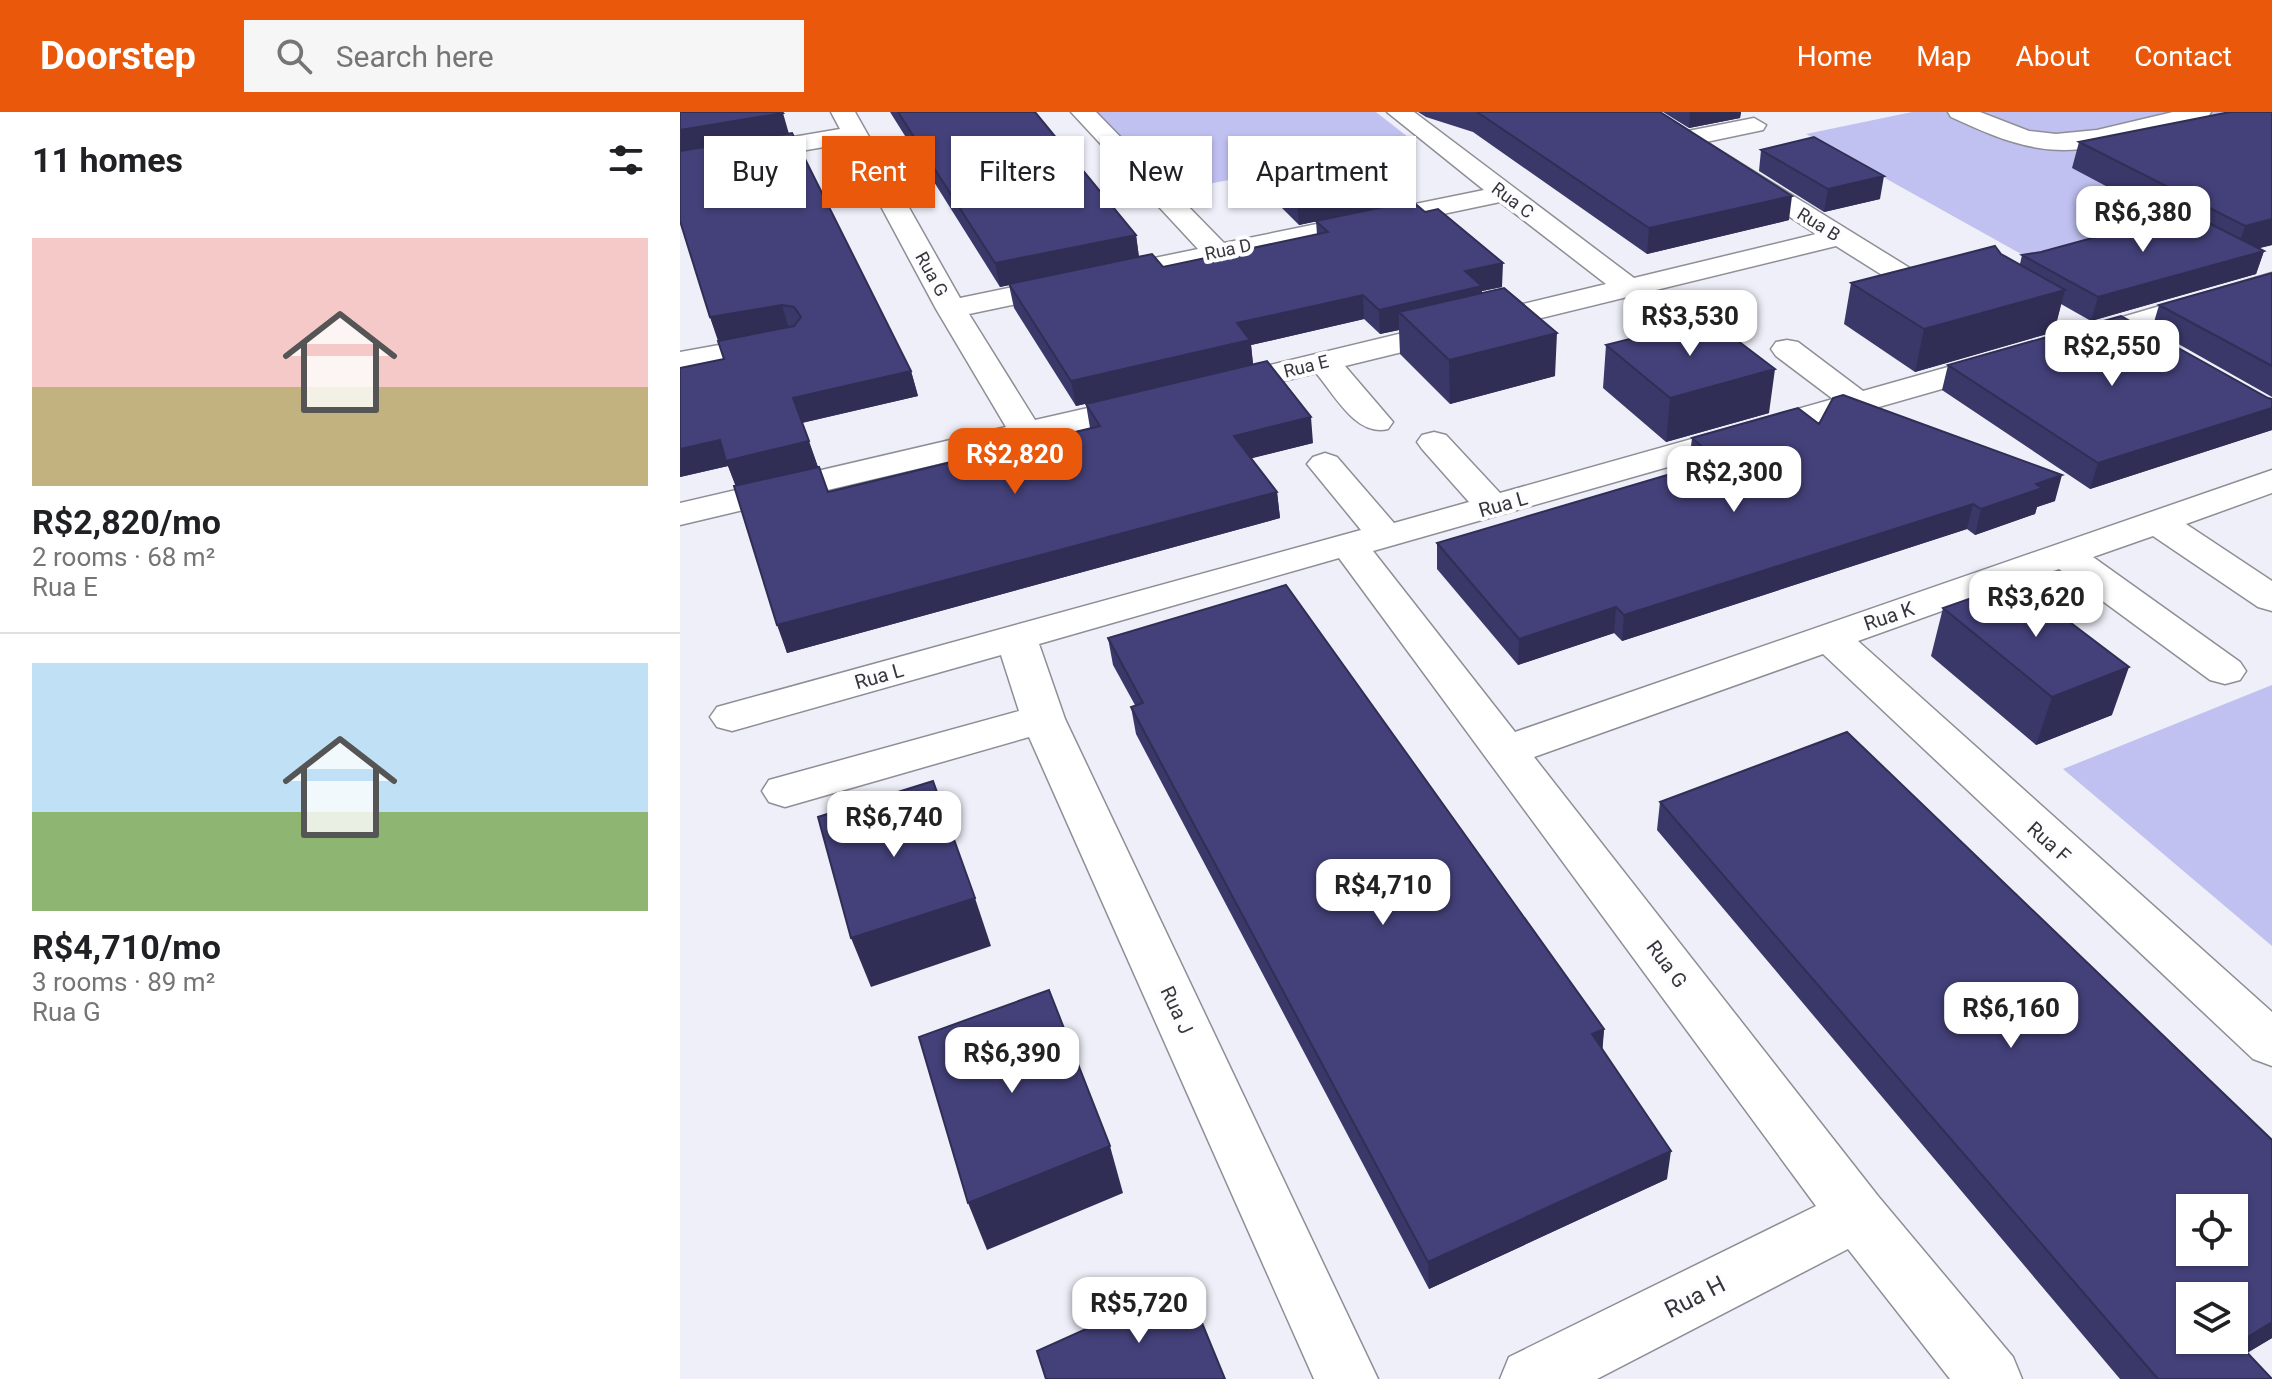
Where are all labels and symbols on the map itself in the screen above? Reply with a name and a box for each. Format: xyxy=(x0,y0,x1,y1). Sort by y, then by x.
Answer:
street label: Rua C xyxy=(1488,177,1538,223)
pin: R$6,380 xyxy=(2069,186,2217,254)
street label: Rua B xyxy=(1794,203,1844,245)
street label: Rua D xyxy=(1203,234,1253,264)
street label: Rua G xyxy=(911,248,953,300)
pin: R$3,530 xyxy=(1616,290,1764,358)
pin: R$2,550 xyxy=(2038,320,2186,388)
street label: Rua E xyxy=(1281,350,1331,382)
pin: R$2,820 xyxy=(941,428,1089,496)
pin: R$2,300 xyxy=(1660,446,1808,514)
street label: Rua L xyxy=(1476,486,1531,522)
pin: R$3,620 xyxy=(1962,571,2110,639)
street label: Rua K xyxy=(1861,596,1918,636)
street label: Rua L xyxy=(852,658,907,694)
pin: R$6,740 xyxy=(820,791,968,859)
street label: Rua F xyxy=(2022,816,2076,868)
pin: R$4,710 xyxy=(1309,859,1457,927)
street label: Rua G xyxy=(1642,936,1692,992)
street label: Rua J xyxy=(1156,982,1198,1038)
pin: R$6,160 xyxy=(1937,982,2085,1050)
pin: R$6,390 xyxy=(938,1027,1086,1095)
street label: Rua H xyxy=(1660,1270,1730,1324)
pin: R$5,720 xyxy=(1065,1277,1213,1345)

